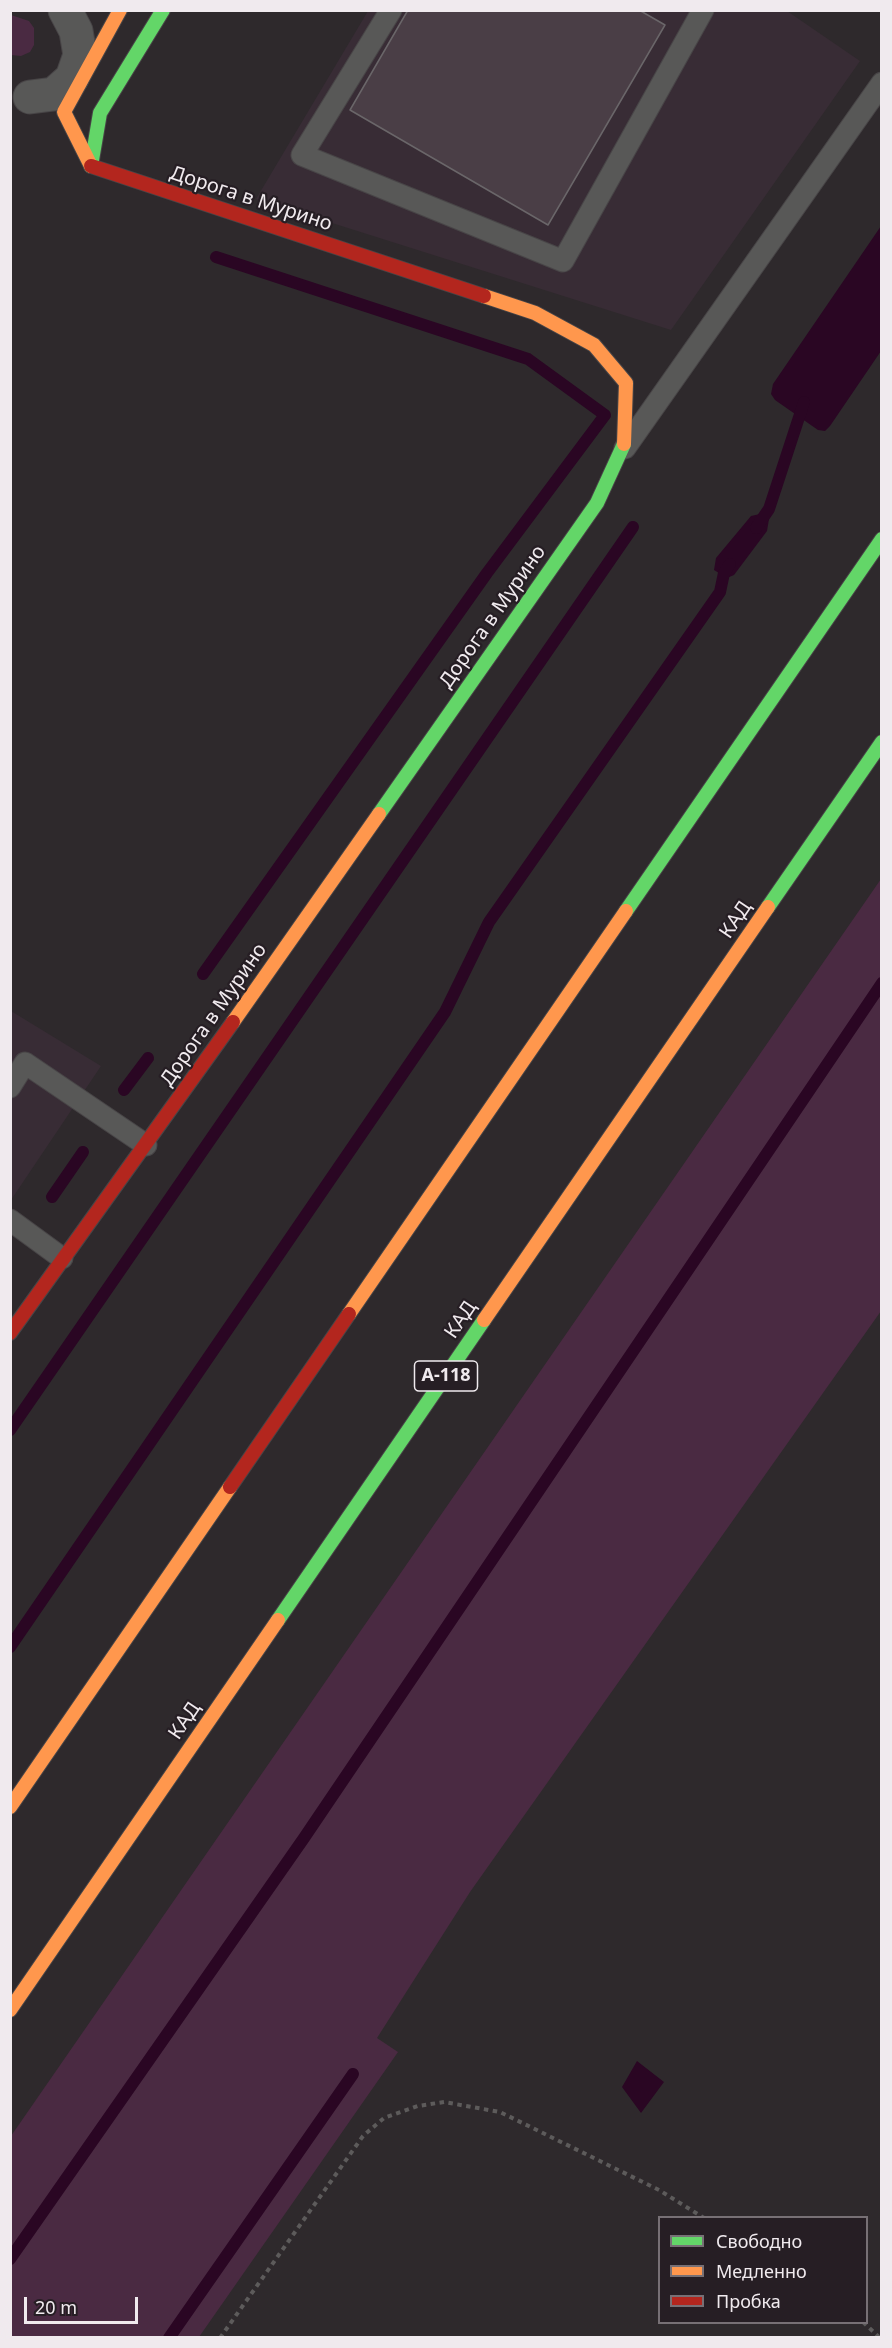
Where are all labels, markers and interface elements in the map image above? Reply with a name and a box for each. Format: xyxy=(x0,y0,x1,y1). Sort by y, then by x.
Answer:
street label: Дорога в Мурино xyxy=(167,161,335,237)
street label: Дорога в Мурино xyxy=(435,541,551,693)
street label: КАД xyxy=(715,897,757,943)
street label: Дорога в Мурино xyxy=(156,939,272,1091)
street label: КАД xyxy=(440,1297,482,1343)
road number: А-118 xyxy=(414,1361,478,1391)
street label: КАД xyxy=(164,1698,206,1744)
legend xyxy=(658,2216,868,2324)
text: Свободно xyxy=(716,2229,802,2253)
text: Медленно xyxy=(716,2259,807,2283)
scale bar xyxy=(27,2285,141,2323)
text: Пробка xyxy=(716,2289,781,2313)
text: 20 m xyxy=(35,2295,77,2319)

